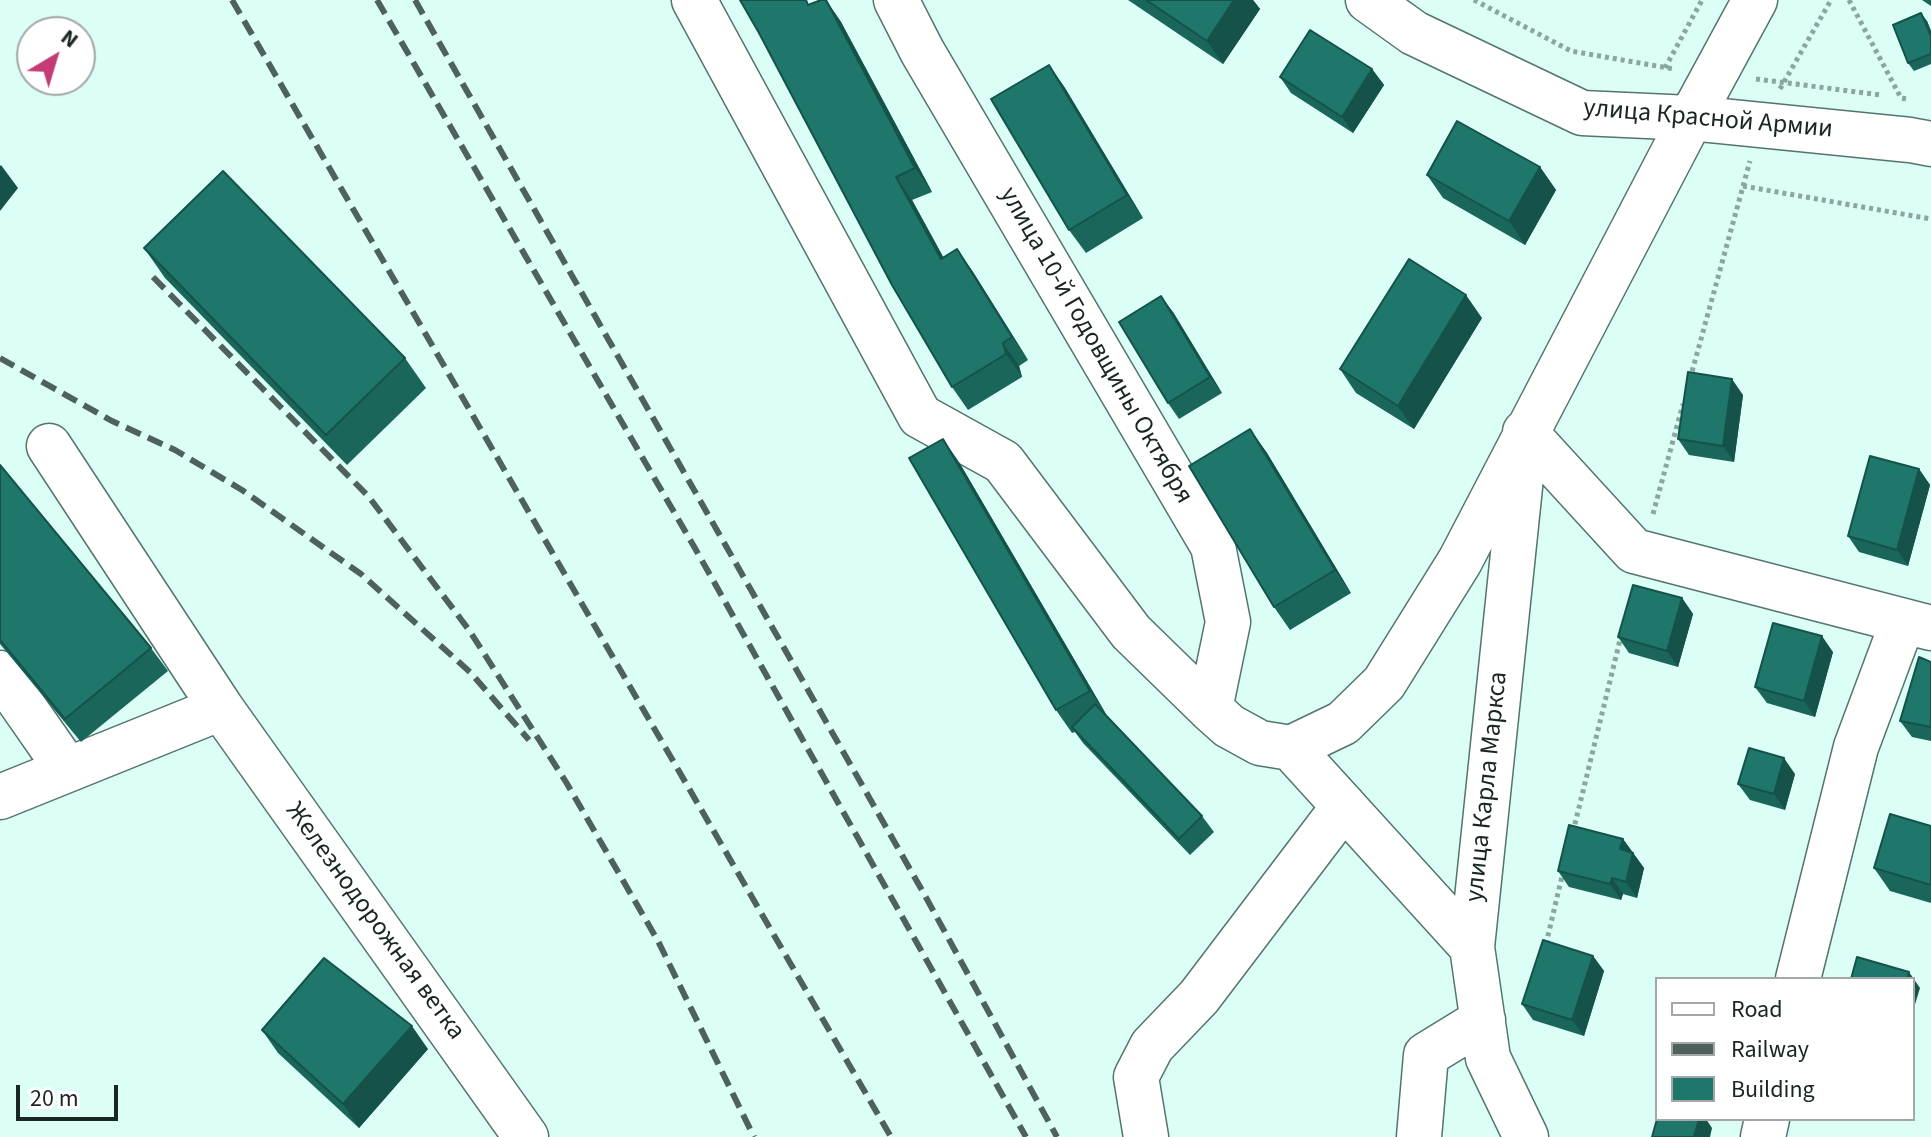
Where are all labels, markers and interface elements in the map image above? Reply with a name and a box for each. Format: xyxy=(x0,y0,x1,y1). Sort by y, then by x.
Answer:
north arrow xyxy=(16,16,96,96)
text: N xyxy=(54,22,85,56)
street label: улица Красной Армии xyxy=(1582,94,1834,146)
street label: улица 10-й Годовщины Октября xyxy=(991,182,1199,510)
street label: улица Карла Маркса xyxy=(1460,670,1516,904)
street label: Железнодорожная ветка xyxy=(277,797,471,1047)
legend xyxy=(1655,977,1915,1121)
text: Road xyxy=(1731,992,1783,1027)
text: Railway xyxy=(1731,1032,1809,1067)
scale bar xyxy=(20,1069,122,1119)
text: Building xyxy=(1731,1072,1815,1107)
text: 20 m xyxy=(30,1081,79,1116)

